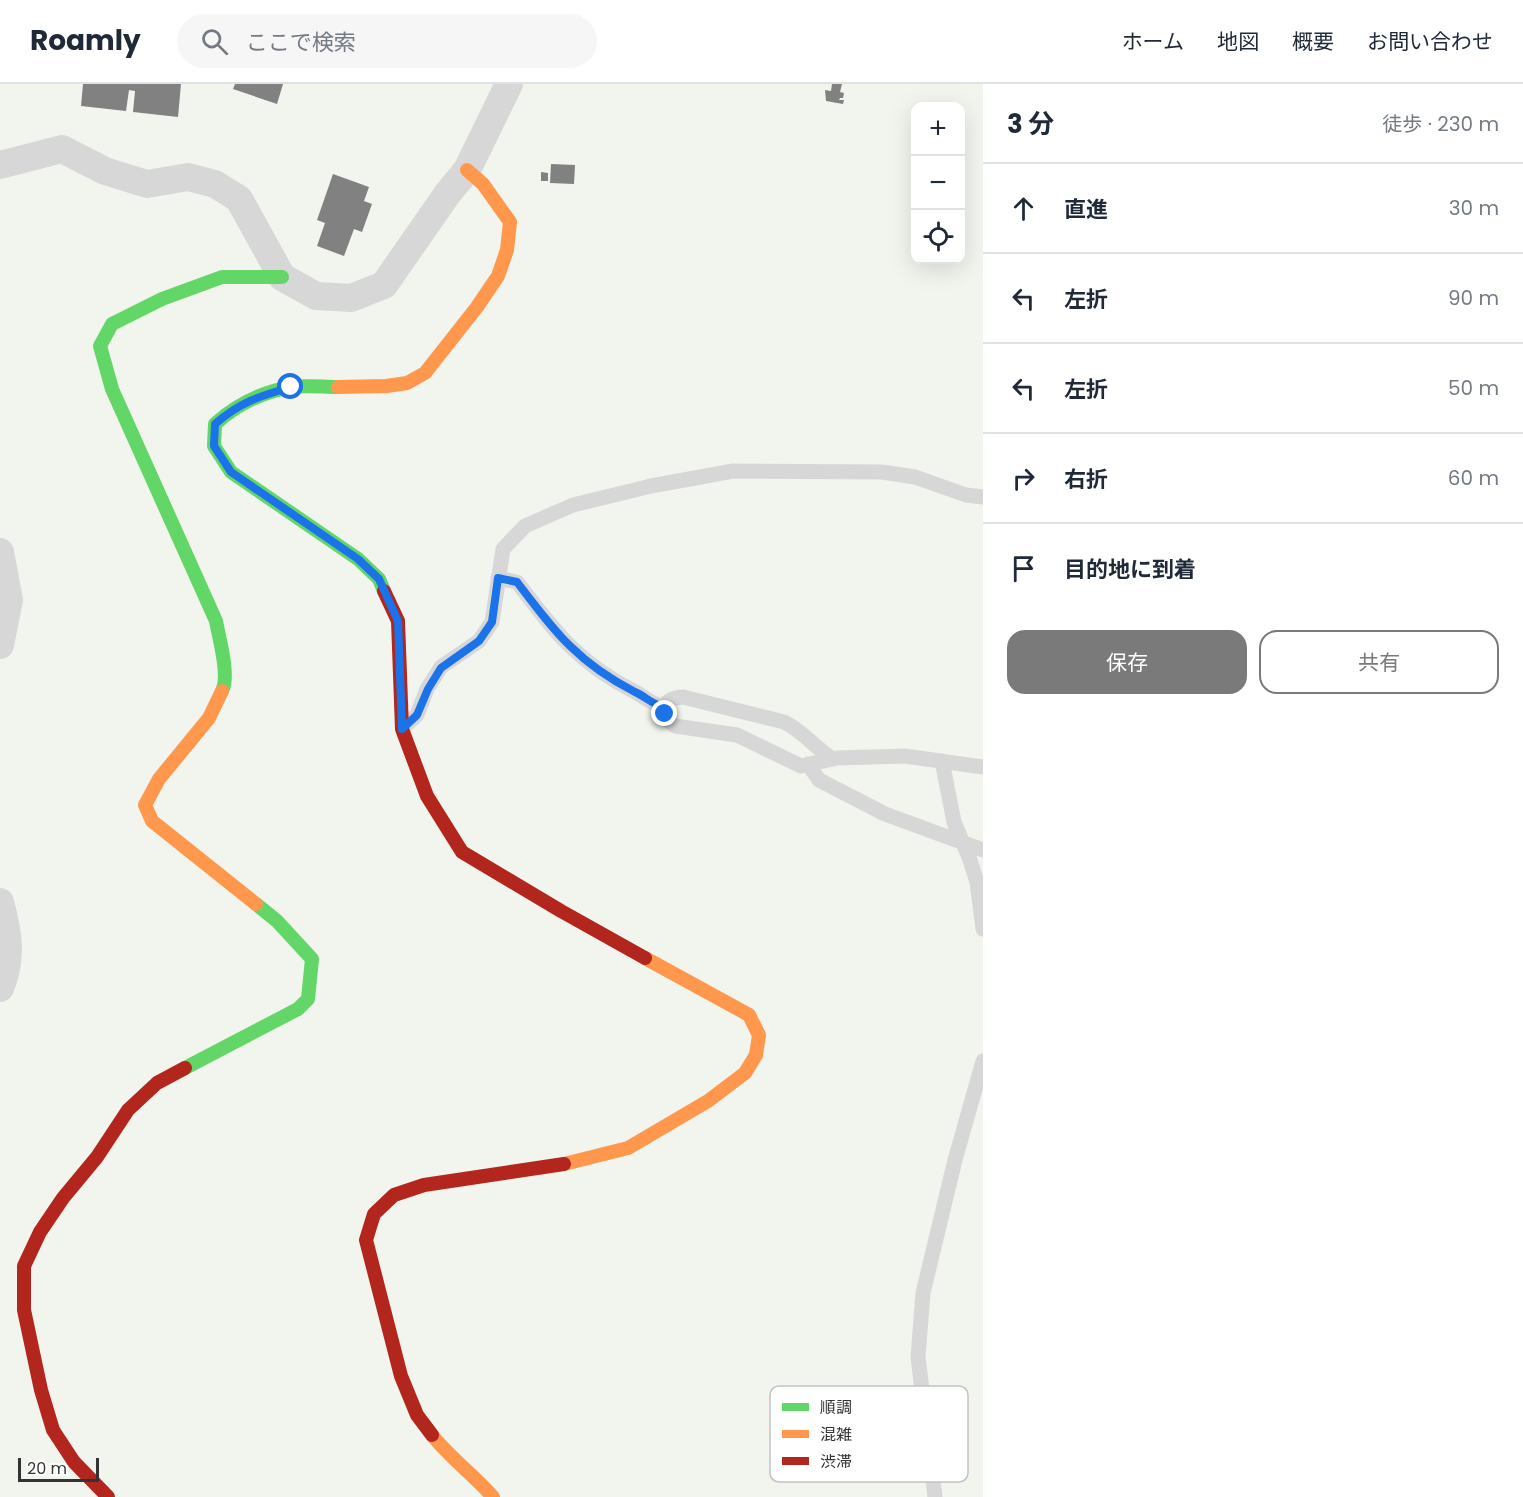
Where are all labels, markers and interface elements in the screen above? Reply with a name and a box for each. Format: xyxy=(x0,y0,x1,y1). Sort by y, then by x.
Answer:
search box xyxy=(177,14,597,68)
text: Roamly xyxy=(30,21,141,60)
icon: search xyxy=(198,25,231,58)
text: ここで検索 xyxy=(246,27,356,58)
text: ホーム xyxy=(1122,27,1184,56)
text: 地図 xyxy=(1217,27,1259,56)
text: 概要 xyxy=(1292,27,1334,56)
text: お問い合わせ xyxy=(1367,27,1493,56)
map controls xyxy=(911,102,965,264)
button: + xyxy=(911,102,965,156)
text: 3 分 xyxy=(1007,106,1054,142)
text: 徒歩 · 230 m xyxy=(1382,110,1499,138)
button: − xyxy=(911,156,965,210)
icon: ahead xyxy=(1007,192,1040,225)
text: 直進 xyxy=(1064,194,1108,225)
text: 30 m xyxy=(1449,194,1499,222)
button: locate xyxy=(911,210,965,264)
icon: left xyxy=(1007,282,1040,315)
text: 左折 xyxy=(1064,284,1108,315)
text: 90 m xyxy=(1448,284,1499,312)
icon: left xyxy=(1007,372,1040,405)
route start xyxy=(277,373,303,399)
text: 左折 xyxy=(1064,374,1108,405)
text: 50 m xyxy=(1448,374,1499,402)
icon: right xyxy=(1007,462,1040,495)
text: 右折 xyxy=(1064,464,1108,495)
text: 60 m xyxy=(1448,464,1499,492)
icon: arrive xyxy=(1007,552,1040,585)
text: 目的地に到着 xyxy=(1064,554,1196,585)
button: 保存 xyxy=(1007,630,1247,694)
button: 共有 xyxy=(1259,630,1499,694)
route end xyxy=(651,700,677,726)
legend xyxy=(770,1386,968,1482)
text: 順調 xyxy=(820,1396,852,1419)
text: 混雑 xyxy=(820,1423,852,1446)
text: 渋滞 xyxy=(820,1450,852,1473)
scale bar xyxy=(18,1455,99,1482)
text: 20 m xyxy=(27,1457,67,1480)

